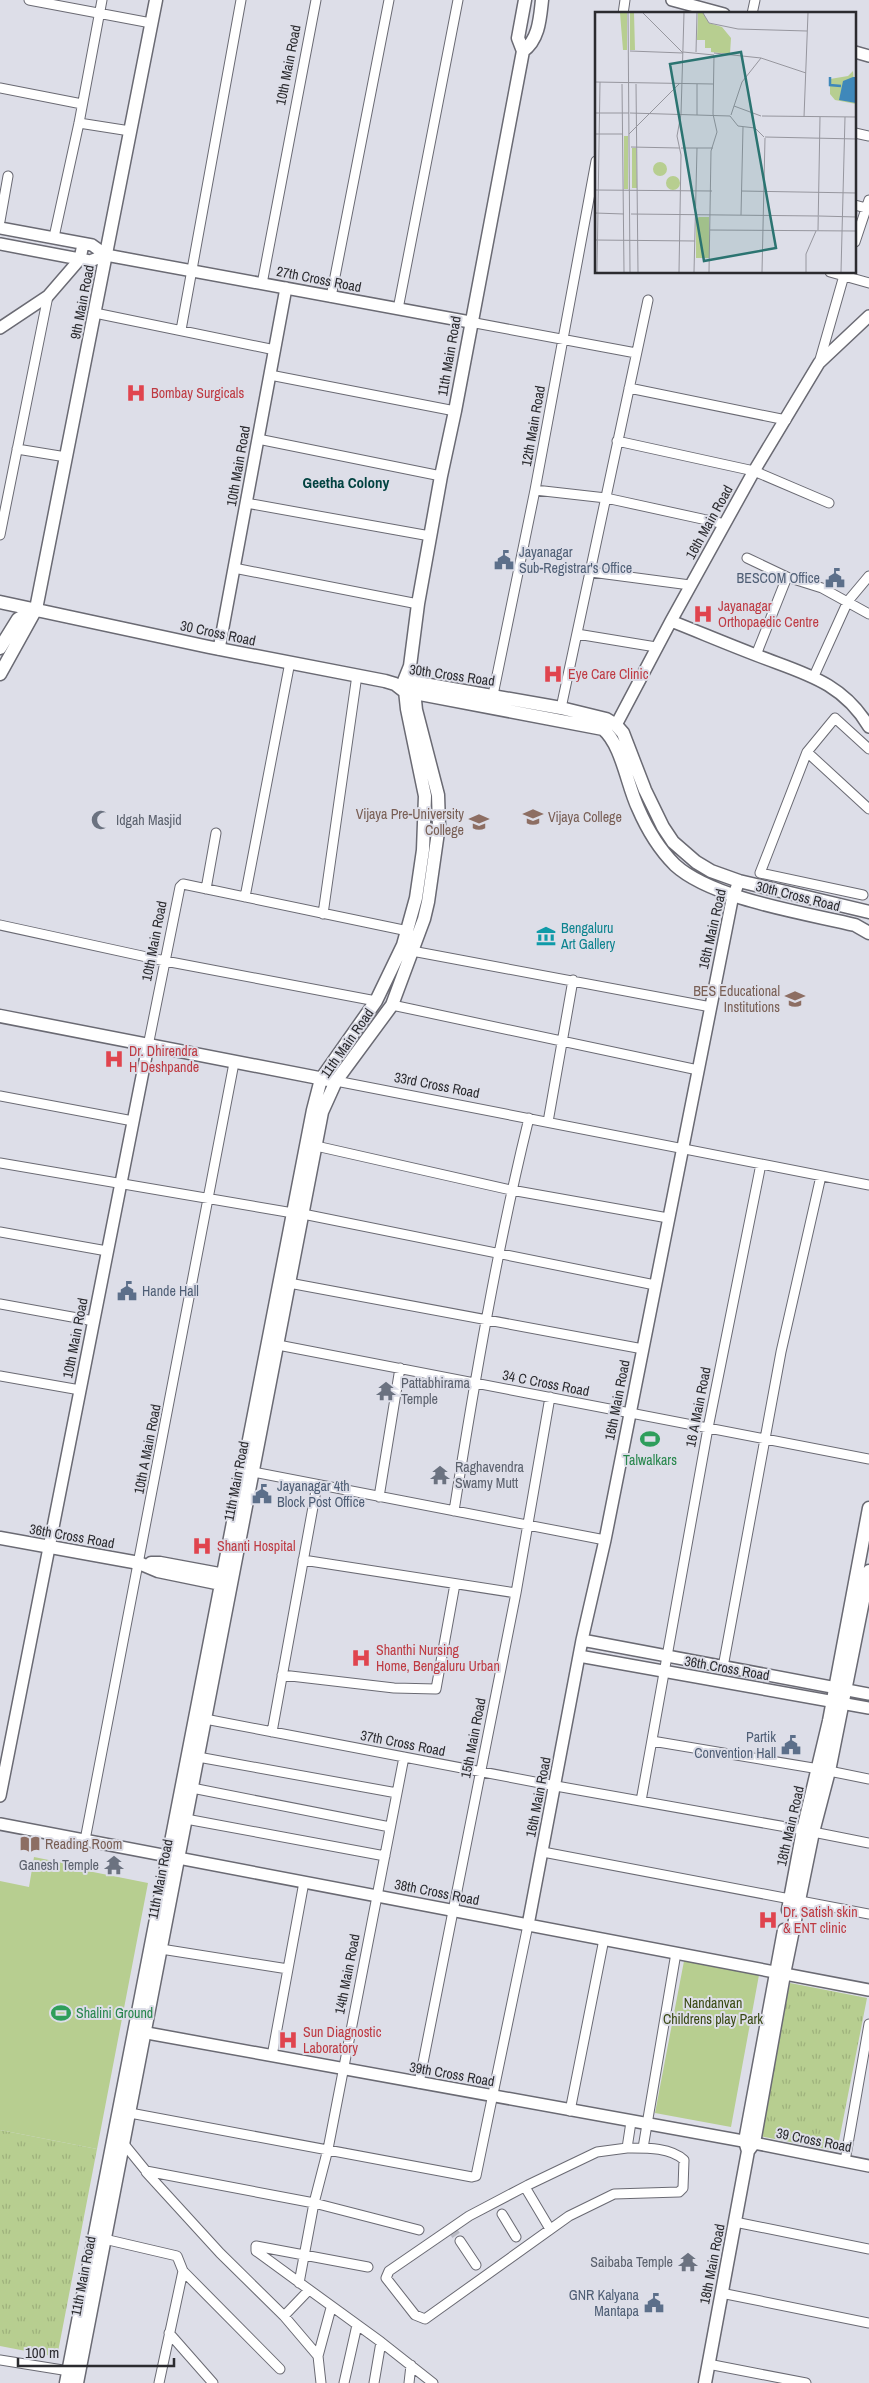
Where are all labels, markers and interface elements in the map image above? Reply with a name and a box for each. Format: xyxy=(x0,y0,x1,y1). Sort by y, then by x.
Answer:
inset map xyxy=(595,12,856,274)
street label: 10th Main Road xyxy=(271,23,305,107)
street label: 27th Cross Road xyxy=(275,262,363,296)
street label: 9th Main Road xyxy=(66,263,98,341)
street label: 11th Main Road xyxy=(433,315,465,397)
hospital icon: Bombay Surgicals xyxy=(125,382,147,404)
place label: Bombay Surgicals xyxy=(151,384,244,402)
street label: 12th Main Road xyxy=(517,384,549,468)
street label: 10th Main Road xyxy=(222,424,254,508)
district label: Geetha Colony xyxy=(303,472,390,493)
street label: 16th Main Road xyxy=(681,482,737,562)
place label: Jayanagar Sub-Registrar's Office xyxy=(519,543,632,577)
public building icon: Jayanagar Sub-Registrar's Office xyxy=(493,549,515,571)
public building icon: BESCOM Office xyxy=(824,567,846,589)
place label: BESCOM Office xyxy=(737,569,820,587)
place label: Jayanagar Orthopaedic Centre xyxy=(718,597,819,631)
hospital icon: Jayanagar Orthopaedic Centre xyxy=(692,603,714,625)
street label: 30 Cross Road xyxy=(179,616,257,650)
street label: 30th Cross Road xyxy=(408,660,496,690)
hospital icon: Eye Care Clinic xyxy=(542,663,564,685)
place label: Eye Care Clinic xyxy=(568,665,649,683)
place label: Vijaya Pre-University College xyxy=(356,805,464,839)
school or university icon: Vijaya College xyxy=(522,806,544,828)
place label: Vijaya College xyxy=(548,808,622,826)
mosque icon: Idgah Masjid xyxy=(90,809,112,831)
place label: Idgah Masjid xyxy=(116,811,182,829)
school or university icon: Vijaya Pre-University College xyxy=(468,811,490,833)
street label: 30th Cross Road xyxy=(754,877,842,915)
street label: 16th Main Road xyxy=(694,887,730,971)
street label: 10th Main Road xyxy=(137,899,171,983)
place label: Bengaluru Art Gallery xyxy=(560,919,615,953)
museum icon: Bengaluru Art Gallery xyxy=(535,925,557,947)
place label: BES Educational Institutions xyxy=(693,982,780,1016)
school or university icon: BES Educational Institutions xyxy=(784,988,806,1010)
street label: 11th Main Road xyxy=(316,1005,378,1081)
place label: Dr. Dhirendra H Deshpande xyxy=(129,1042,199,1076)
hospital icon: Dr. Dhirendra H Deshpande xyxy=(103,1048,125,1070)
street label: 33rd Cross Road xyxy=(393,1068,481,1102)
public building icon: Hande Hall xyxy=(116,1280,138,1302)
place label: Hande Hall xyxy=(142,1282,199,1300)
street label: 10th Main Road xyxy=(58,1296,92,1380)
street label: 16th Main Road xyxy=(600,1358,634,1442)
street label: 16 A Main Road xyxy=(681,1365,715,1449)
street label: 34 C Cross Road xyxy=(501,1366,591,1400)
place label: Pattabhirama Temple xyxy=(401,1374,471,1408)
temple icon: Pattabhirama Temple xyxy=(375,1380,397,1402)
street label: 10th A Main Road xyxy=(129,1402,165,1496)
sports icon: Talwalkars xyxy=(639,1428,661,1450)
street label: 11th Main Road xyxy=(219,1440,253,1522)
place label: Talwalkars xyxy=(623,1451,677,1469)
place label: Raghavendra Swamy Mutt xyxy=(455,1458,525,1492)
temple icon: Raghavendra Swamy Mutt xyxy=(429,1464,451,1486)
place label: Jayanagar 4th Block Post Office xyxy=(277,1477,365,1511)
public building icon: Jayanagar 4th Block Post Office xyxy=(251,1483,273,1505)
street label: 36th Cross Road xyxy=(28,1520,116,1552)
hospital icon: Shanti Hospital xyxy=(191,1535,213,1557)
place label: Shanti Hospital xyxy=(217,1537,296,1555)
place label: Shanthi Nursing Home, Bengaluru Urban xyxy=(376,1641,500,1675)
hospital icon: Shanthi Nursing Home, Bengaluru Urban xyxy=(350,1647,372,1669)
street label: 36th Cross Road xyxy=(683,1652,771,1684)
street label: 15th Main Road xyxy=(456,1696,490,1780)
street label: 37th Cross Road xyxy=(359,1726,447,1760)
place label: Partik Convention Hall xyxy=(694,1728,776,1762)
public building icon: Partik Convention Hall xyxy=(780,1734,802,1756)
street label: 16th Main Road xyxy=(521,1755,555,1839)
street label: 18th Main Road xyxy=(772,1784,808,1868)
library icon: Reading Room xyxy=(19,1833,41,1855)
place label: Reading Room xyxy=(45,1835,122,1853)
street label: 11th Main Road xyxy=(143,1838,177,1920)
temple icon: Ganesh Temple xyxy=(103,1854,125,1876)
place label: Ganesh Temple xyxy=(19,1856,99,1874)
street label: 38th Cross Road xyxy=(393,1875,481,1909)
place label: Dr. Satish skin & ENT clinic xyxy=(783,1903,858,1937)
hospital icon: Dr. Satish skin & ENT clinic xyxy=(757,1909,779,1931)
street label: 14th Main Road xyxy=(330,1932,364,2016)
park label: Nandanvan Childrens play Park xyxy=(663,1994,763,2028)
sports icon: Shalini Ground xyxy=(50,2002,72,2024)
place label: Shalini Ground xyxy=(76,2004,153,2022)
place label: Sun Diagnostic Laboratory xyxy=(303,2023,382,2057)
hospital icon: Sun Diagnostic Laboratory xyxy=(277,2029,299,2051)
street label: 39th Cross Road xyxy=(408,2058,496,2090)
street label: 39 Cross Road xyxy=(775,2124,853,2156)
street label: 18th Main Road xyxy=(695,2222,729,2306)
street label: 11th Main Road xyxy=(66,2235,100,2317)
temple icon: Saibaba Temple xyxy=(677,2251,699,2273)
place label: Saibaba Temple xyxy=(590,2253,673,2271)
place label: GNR Kalyana Mantapa xyxy=(569,2286,640,2320)
public building icon: GNR Kalyana Mantapa xyxy=(643,2292,665,2314)
scale bar xyxy=(18,2336,174,2368)
text: 100 m xyxy=(25,2342,59,2363)

